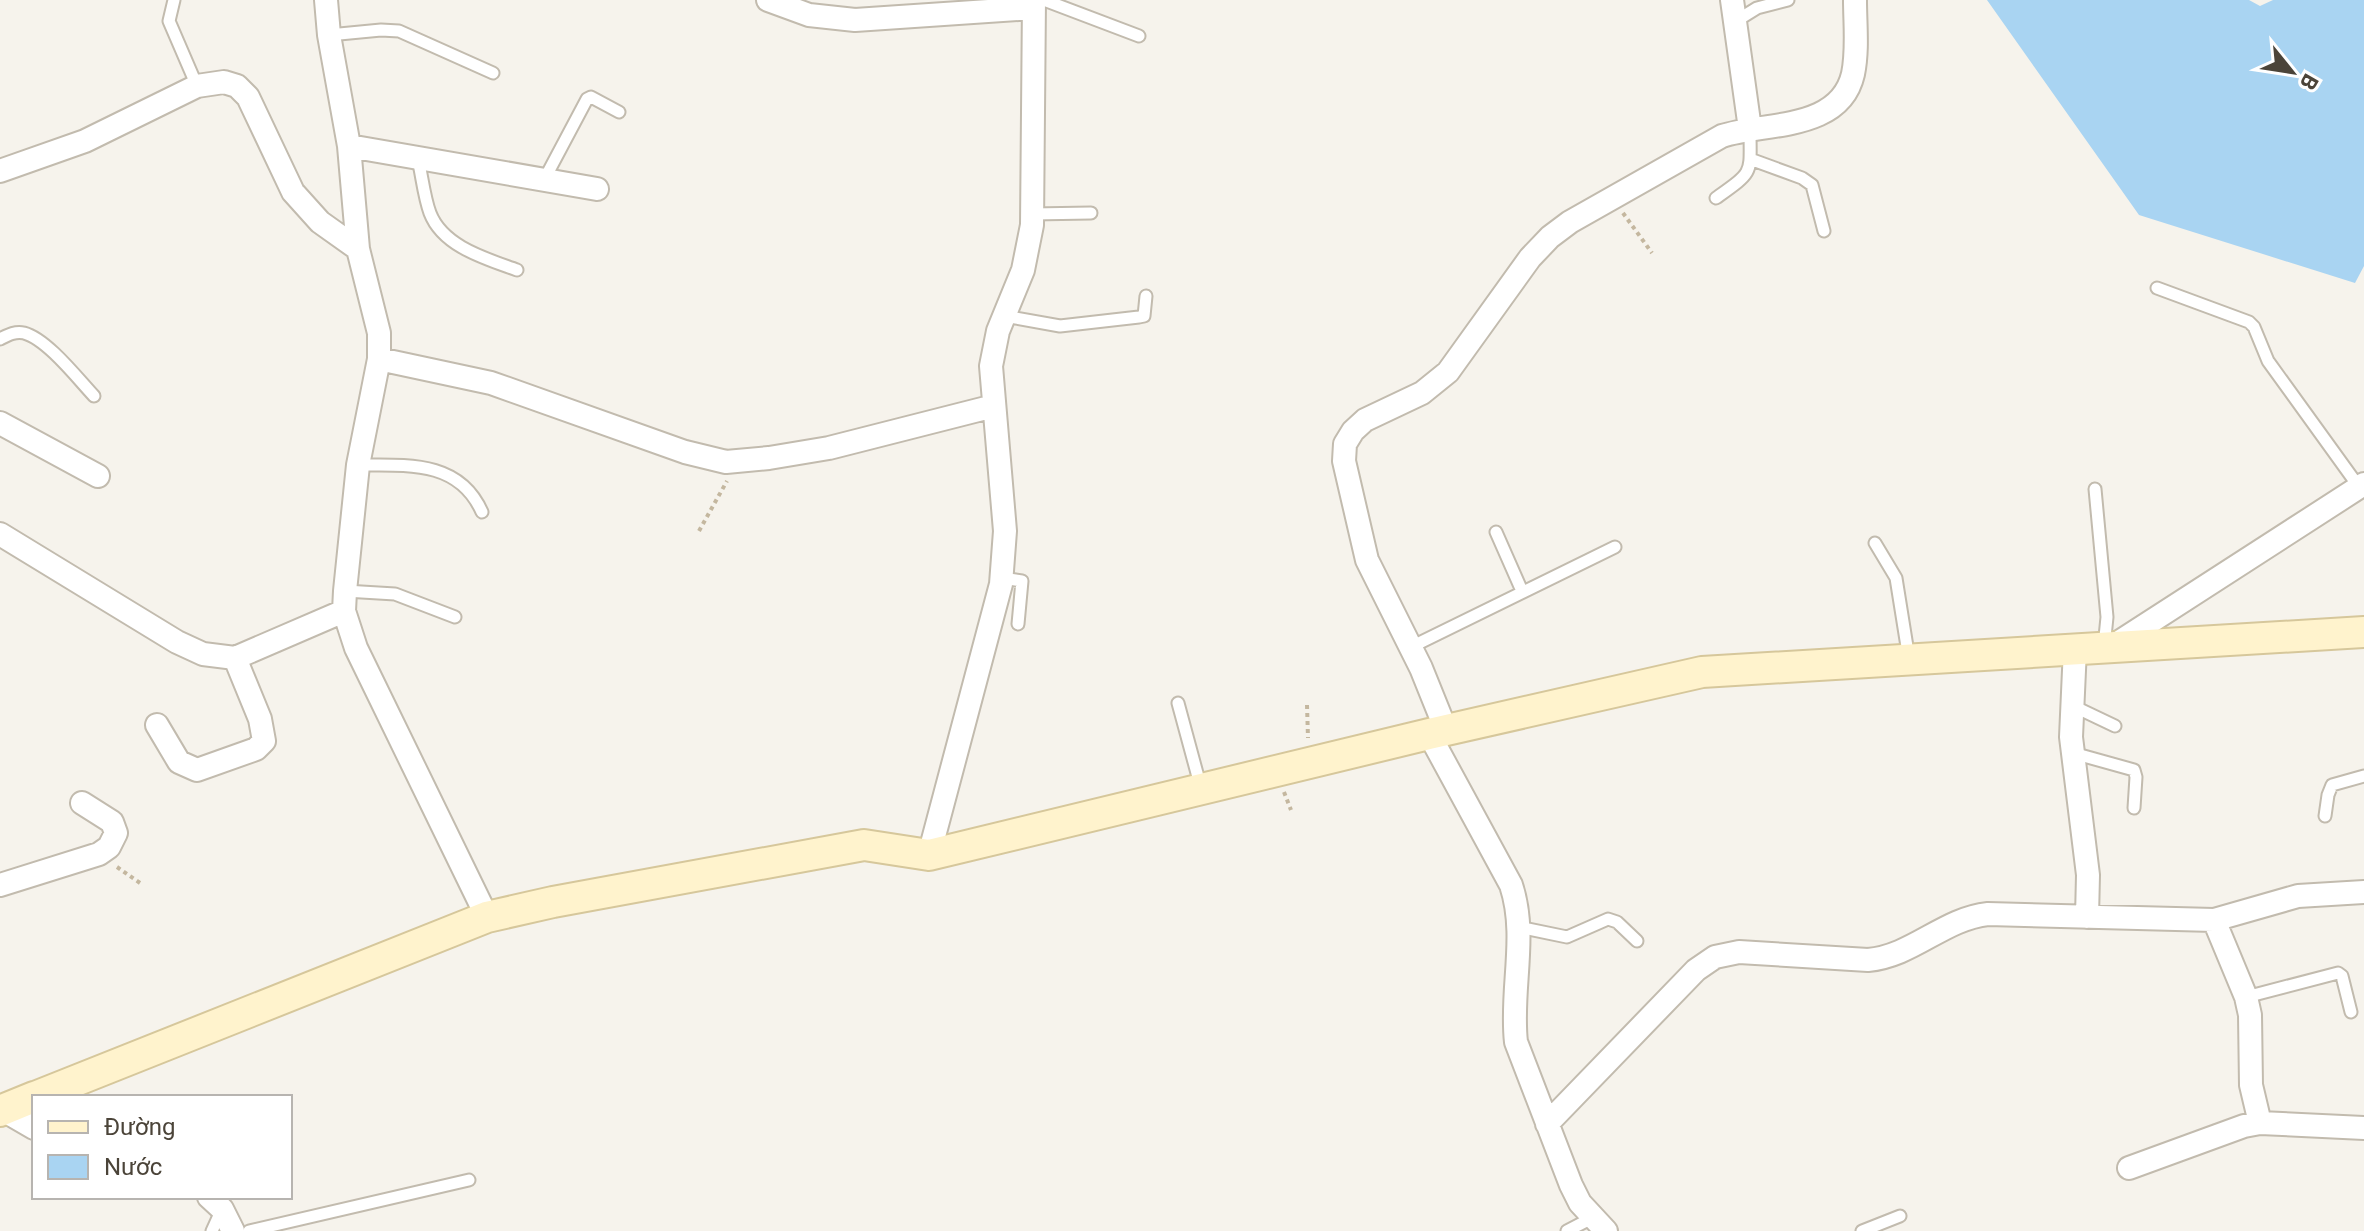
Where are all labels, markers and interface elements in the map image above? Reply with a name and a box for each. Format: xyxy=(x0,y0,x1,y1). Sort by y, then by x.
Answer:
north arrow xyxy=(2252,32,2332,112)
text: B xyxy=(2295,69,2323,94)
legend xyxy=(32,1095,292,1199)
text: Đường xyxy=(104,1113,175,1141)
text: Nước xyxy=(104,1153,162,1181)

